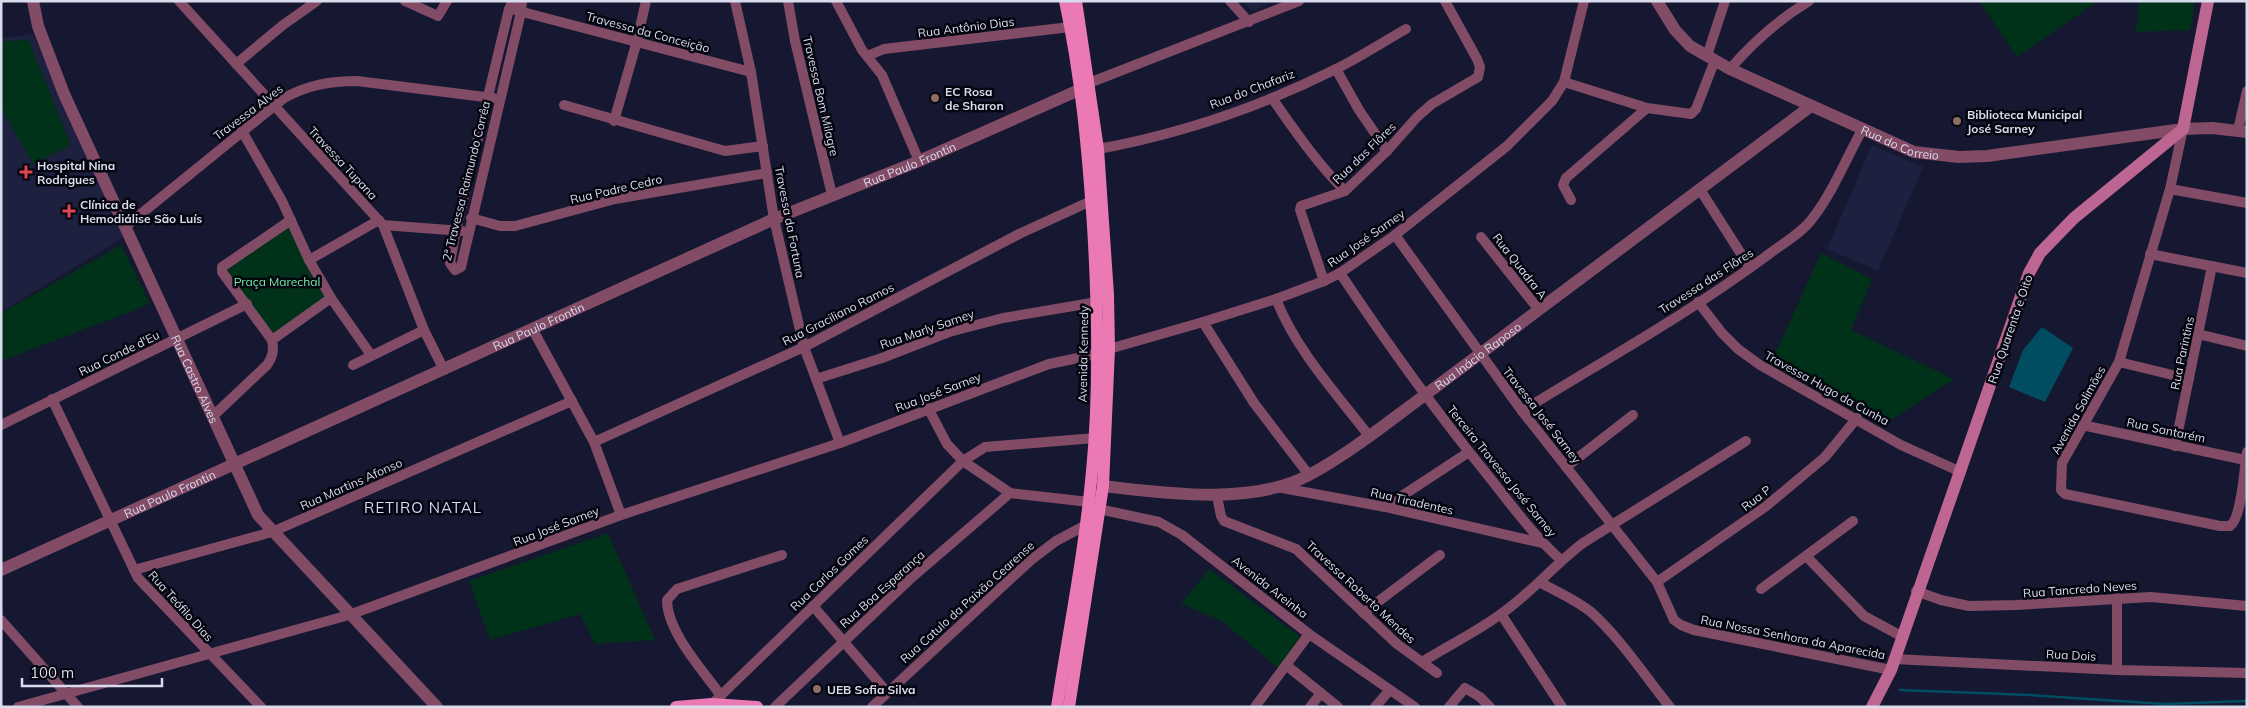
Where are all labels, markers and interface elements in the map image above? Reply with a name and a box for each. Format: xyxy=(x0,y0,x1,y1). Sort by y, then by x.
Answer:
street label: Travessa da Conceição xyxy=(585,8,712,56)
street label: Rua Antônio Dias xyxy=(917,14,1015,40)
street label: Travessa Bom Milagre xyxy=(800,35,842,157)
street label: Rua do Chafariz xyxy=(1207,66,1297,112)
street label: Travessa Alves xyxy=(210,81,286,143)
place label: EC Rosa de Sharon xyxy=(945,84,1004,113)
marker: EC Rosa de Sharon xyxy=(929,92,941,104)
street label: 2ª Travessa Raimundo Corrêa xyxy=(439,100,493,262)
place label: Biblioteca Municipal José Sarney xyxy=(1967,107,2082,136)
marker: Biblioteca Municipal José Sarney xyxy=(1951,115,1963,127)
street label: Rua das Flôres xyxy=(1329,119,1399,187)
street label: Rua do Correio xyxy=(1859,122,1940,162)
street label: Travessa Tupana xyxy=(305,123,381,203)
street label: Rua Paulo Frontin xyxy=(861,138,958,190)
place label: Hospital Nina Rodrigues xyxy=(37,158,115,187)
marker: Hospital Nina Rodrigues xyxy=(19,165,33,179)
street label: Travessa da Fortuna xyxy=(772,165,808,279)
street label: Rua Padre Cedro xyxy=(568,171,664,207)
place label: Clínica de Hemodiálise São Luís xyxy=(80,197,202,226)
marker: Clínica de Hemodiálise São Luís xyxy=(62,204,76,218)
street label: Rua José Sarney xyxy=(1324,205,1408,270)
street label: Rua Quadra A xyxy=(1490,230,1551,302)
street label: Travessa das Flôres xyxy=(1656,245,1756,317)
street label: Rua Quarenta e Oito xyxy=(1984,272,2036,385)
park label: Praça Marechal xyxy=(234,274,320,289)
street label: Rua Graciliano Ramos xyxy=(780,279,896,349)
street label: Rua Paulo Frontin xyxy=(490,299,586,353)
street label: Avenida Kennedy xyxy=(1075,305,1091,403)
street label: Rua Marly Sarney xyxy=(878,306,977,352)
street label: Rua Parintins xyxy=(2167,315,2197,391)
street label: Rua Inácio Raposo xyxy=(1431,318,1524,393)
street label: Rua Conde d'Eu xyxy=(76,327,162,379)
street label: Rua Castro Alves xyxy=(168,332,222,426)
street label: Travessa Hugo da Cunha xyxy=(1762,348,1892,428)
street label: Avenida Solimões xyxy=(2048,363,2108,457)
street label: Travessa José Sarney xyxy=(1500,364,1585,467)
street label: Rua José Sarney xyxy=(893,368,984,415)
street label: Terceira Travessa José Sarney xyxy=(1444,402,1560,540)
street label: Rua Santarém xyxy=(2125,414,2207,446)
street label: Rua Martins Afonso xyxy=(298,455,405,513)
street label: Rua Paulo Frontin xyxy=(121,466,218,521)
street label: Rua P xyxy=(1738,482,1774,514)
street label: Rua Tiradentes xyxy=(1369,484,1455,518)
district label: RETIRO NATAL xyxy=(364,498,482,517)
street label: Rua José Sarney xyxy=(511,502,602,549)
street label: Rua Carlos Gomes xyxy=(787,532,871,614)
street label: Travessa Roberto Mendes xyxy=(1303,537,1419,647)
street label: Rua Catulo da Paixão Cearense xyxy=(897,538,1037,666)
street label: Rua Boa Esperança xyxy=(836,547,928,631)
street label: Avenida Areinha xyxy=(1229,553,1311,621)
street label: Rua Teófilo Dias xyxy=(145,568,217,644)
street label: Rua Tancredo Neves xyxy=(2022,578,2138,600)
street label: Rua Nossa Senhora da Aparecida xyxy=(1699,612,1887,662)
street label: Rua Dois xyxy=(2046,646,2096,664)
scale bar xyxy=(22,656,162,688)
text: 100 m xyxy=(30,663,74,682)
place label: UEB Sofia Silva xyxy=(827,682,915,697)
marker: UEB Sofia Silva xyxy=(811,683,823,695)

